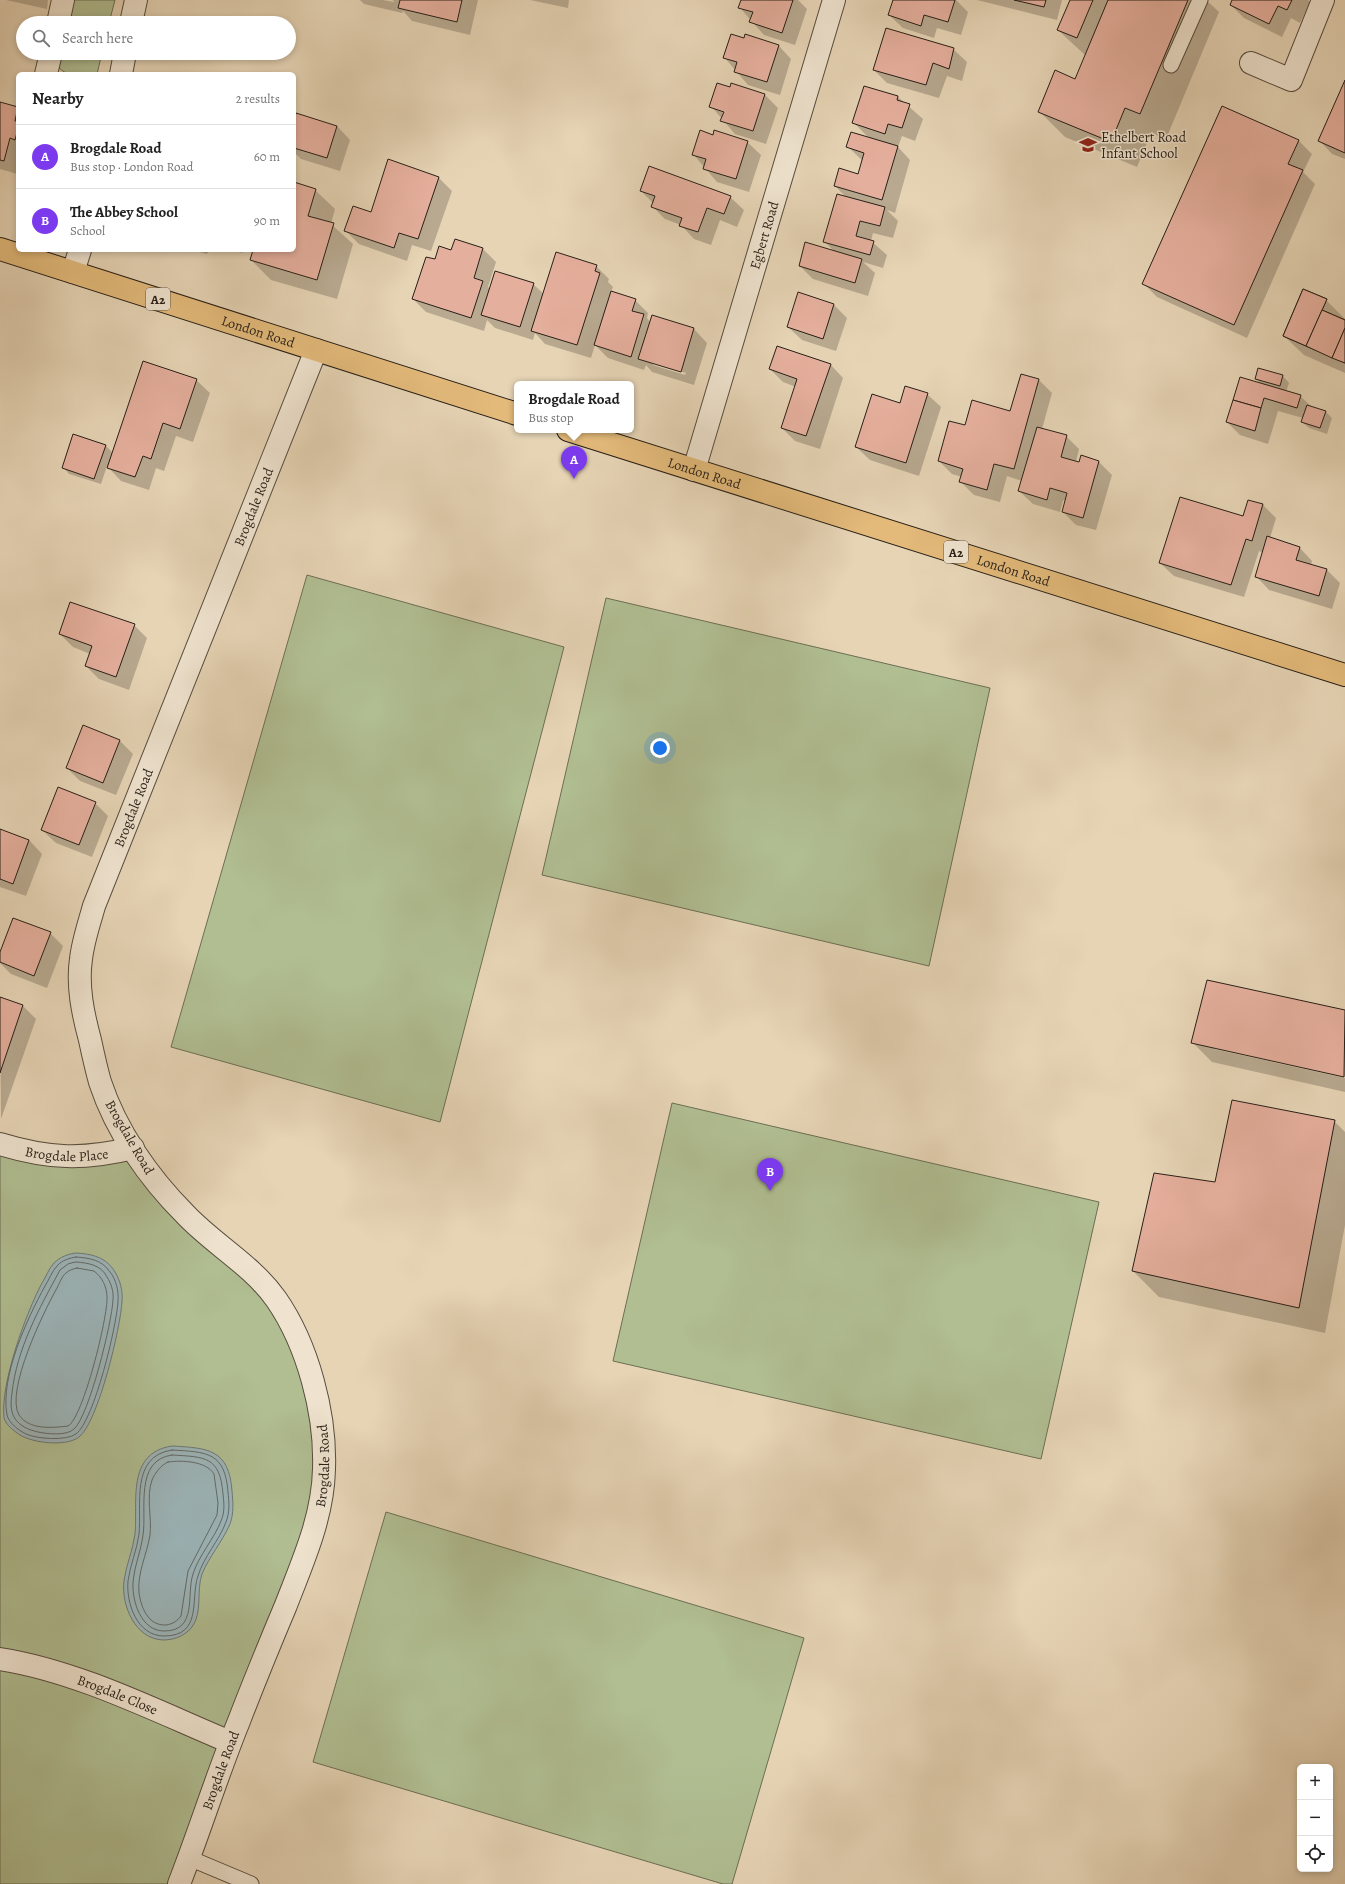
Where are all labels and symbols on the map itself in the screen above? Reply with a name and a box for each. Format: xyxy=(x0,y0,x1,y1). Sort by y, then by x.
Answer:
place label: Ethelbert Road Infant School xyxy=(1101,128,1187,163)
school or university icon: Ethelbert Road Infant School xyxy=(1078,135,1098,155)
street label: Egbert Road xyxy=(745,199,784,272)
road number: A2 xyxy=(146,288,170,310)
street label: London Road xyxy=(219,311,298,353)
pin: A xyxy=(561,446,587,479)
street label: London Road xyxy=(665,453,744,494)
street label: Brogdale Road xyxy=(230,464,278,549)
road number: A2 xyxy=(944,541,968,563)
street label: London Road xyxy=(974,550,1053,592)
your location xyxy=(650,738,670,758)
street label: Brogdale Road xyxy=(109,765,158,850)
street label: Brogdale Road xyxy=(101,1097,159,1178)
street label: Brogdale Place xyxy=(23,1142,110,1166)
pin: B xyxy=(757,1158,783,1191)
street label: Brogdale Road xyxy=(311,1423,334,1509)
street label: Brogdale Close xyxy=(75,1671,161,1720)
street label: Brogdale Road xyxy=(198,1728,244,1813)

